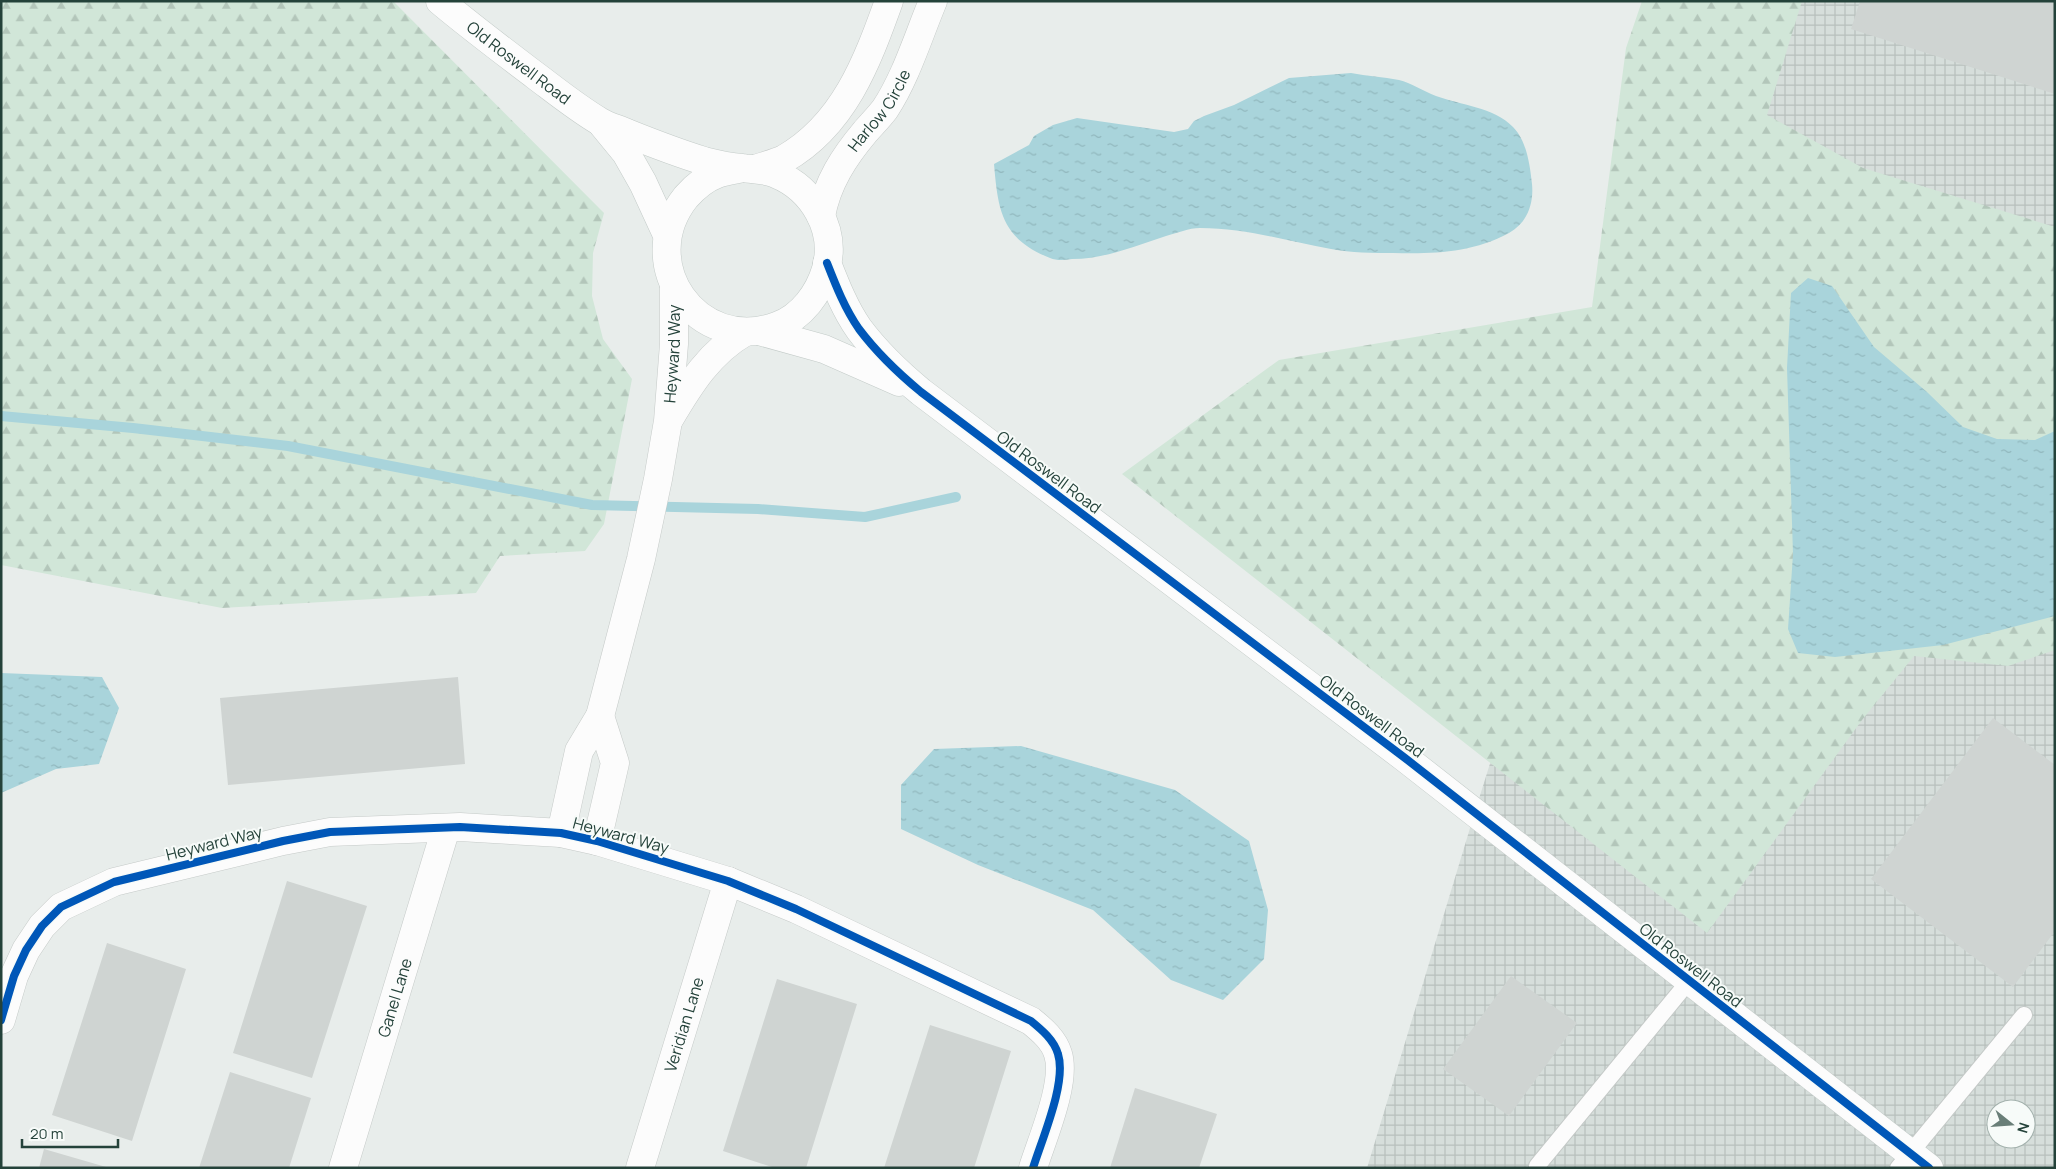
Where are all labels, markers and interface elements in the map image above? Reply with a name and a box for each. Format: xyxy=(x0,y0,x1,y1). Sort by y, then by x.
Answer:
street label: Old Roswell Road xyxy=(462,16,575,109)
street label: Harlow Circle xyxy=(842,66,915,156)
street label: Heyward Way xyxy=(658,304,685,404)
street label: Old Roswell Road xyxy=(992,425,1106,519)
street label: Old Roswell Road xyxy=(1315,669,1429,763)
street label: Heyward Way xyxy=(571,812,672,859)
street label: Heyward Way xyxy=(163,820,265,866)
street label: Old Roswell Road xyxy=(1635,918,1747,1012)
street label: Ganel Lane xyxy=(372,955,417,1040)
street label: Veridian Lane xyxy=(659,974,709,1075)
north arrow xyxy=(1986,1099,2036,1149)
scale bar xyxy=(22,1116,119,1148)
text: N xyxy=(2013,1120,2034,1136)
text: 20 m xyxy=(30,1123,63,1144)

